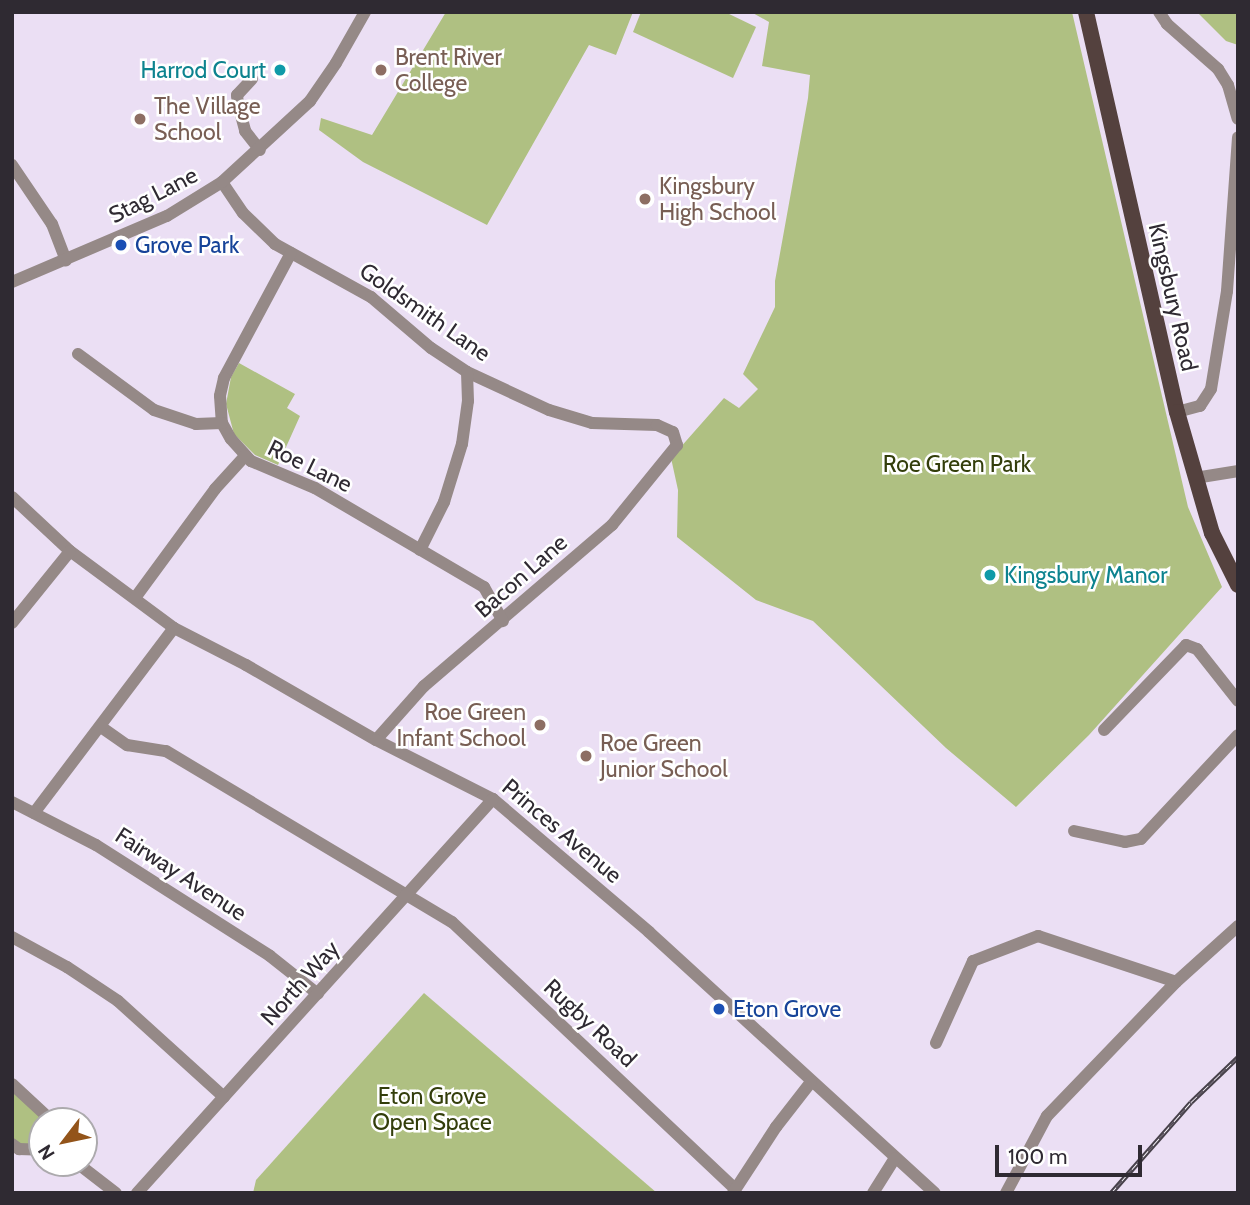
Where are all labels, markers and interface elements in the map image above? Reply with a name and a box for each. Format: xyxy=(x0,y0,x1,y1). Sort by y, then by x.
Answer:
place label: Brent River College xyxy=(395,43,502,97)
place label: Harrod Court xyxy=(141,56,266,84)
marker: Harrod Court xyxy=(272,62,288,78)
marker: Brent River College xyxy=(373,62,389,78)
place label: The Village School xyxy=(154,92,261,146)
marker: The Village School xyxy=(132,111,148,127)
street label: Stag Lane xyxy=(104,161,202,229)
place label: Kingsbury High School xyxy=(659,172,776,226)
marker: Kingsbury High School xyxy=(637,191,653,207)
street label: Kingsbury Road xyxy=(1143,220,1203,374)
place label: Grove Park xyxy=(135,231,239,259)
marker: Grove Park xyxy=(113,237,129,253)
street label: Goldsmith Lane xyxy=(354,257,496,367)
street label: Roe Lane xyxy=(263,434,357,498)
park label: Roe Green Park xyxy=(883,450,1031,478)
street label: Bacon Lane xyxy=(469,529,573,623)
place label: Kingsbury Manor xyxy=(1004,561,1168,589)
marker: Kingsbury Manor xyxy=(982,567,998,583)
place label: Roe Green Infant School xyxy=(396,698,526,752)
marker: Roe Green Infant School xyxy=(532,717,548,733)
place label: Roe Green Junior School xyxy=(600,729,728,783)
marker: Roe Green Junior School xyxy=(578,748,594,764)
street label: Princes Avenue xyxy=(497,773,627,889)
street label: Fairway Avenue xyxy=(110,821,252,927)
street label: North Way xyxy=(255,935,345,1031)
street label: Rugby Road xyxy=(538,973,642,1073)
place label: Eton Grove xyxy=(733,995,841,1023)
marker: Eton Grove xyxy=(711,1001,727,1017)
park label: Eton Grove Open Space xyxy=(372,1082,492,1136)
north arrow xyxy=(28,1107,98,1177)
scale bar xyxy=(998,1132,1145,1176)
text: N xyxy=(33,1141,60,1164)
text: 100 m xyxy=(1008,1144,1067,1169)

